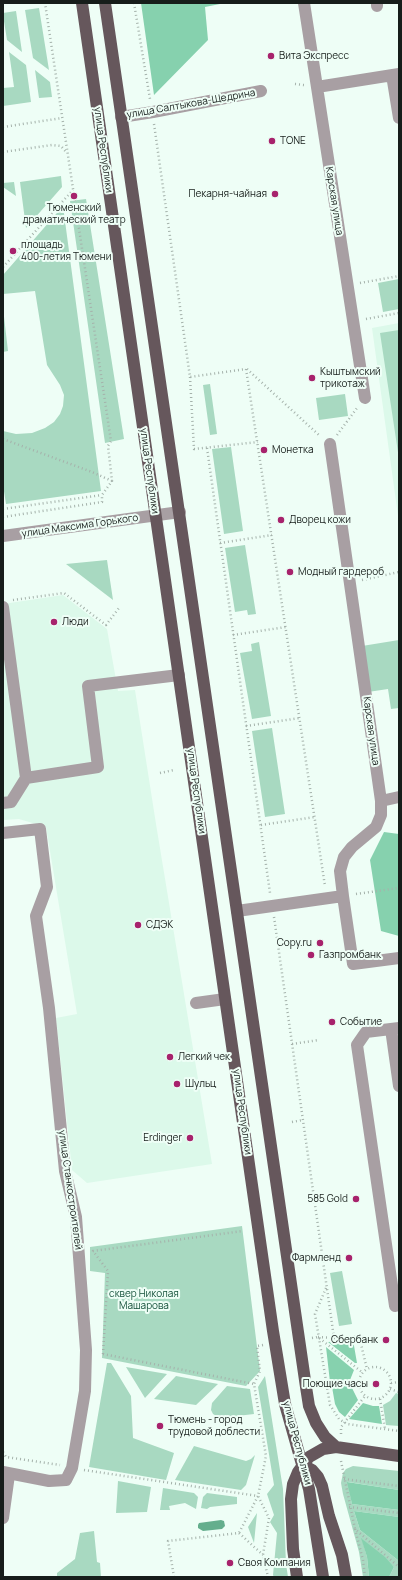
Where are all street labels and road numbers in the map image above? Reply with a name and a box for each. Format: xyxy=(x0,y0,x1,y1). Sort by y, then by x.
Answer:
street label: улица Салтыкова-Щедрина xyxy=(126,87,256,121)
street label: улица Республики xyxy=(91,106,115,194)
street label: Карская улица xyxy=(323,166,345,236)
street label: улица Республики xyxy=(137,427,161,515)
street label: улица Максима Горького xyxy=(21,512,139,540)
street label: Карская улица xyxy=(360,696,382,766)
street label: улица Республики xyxy=(184,747,208,835)
street label: улица Республики xyxy=(230,1068,254,1156)
street label: улица Станкостроителей xyxy=(56,1129,84,1251)
street label: улица Республики xyxy=(280,1400,314,1486)

